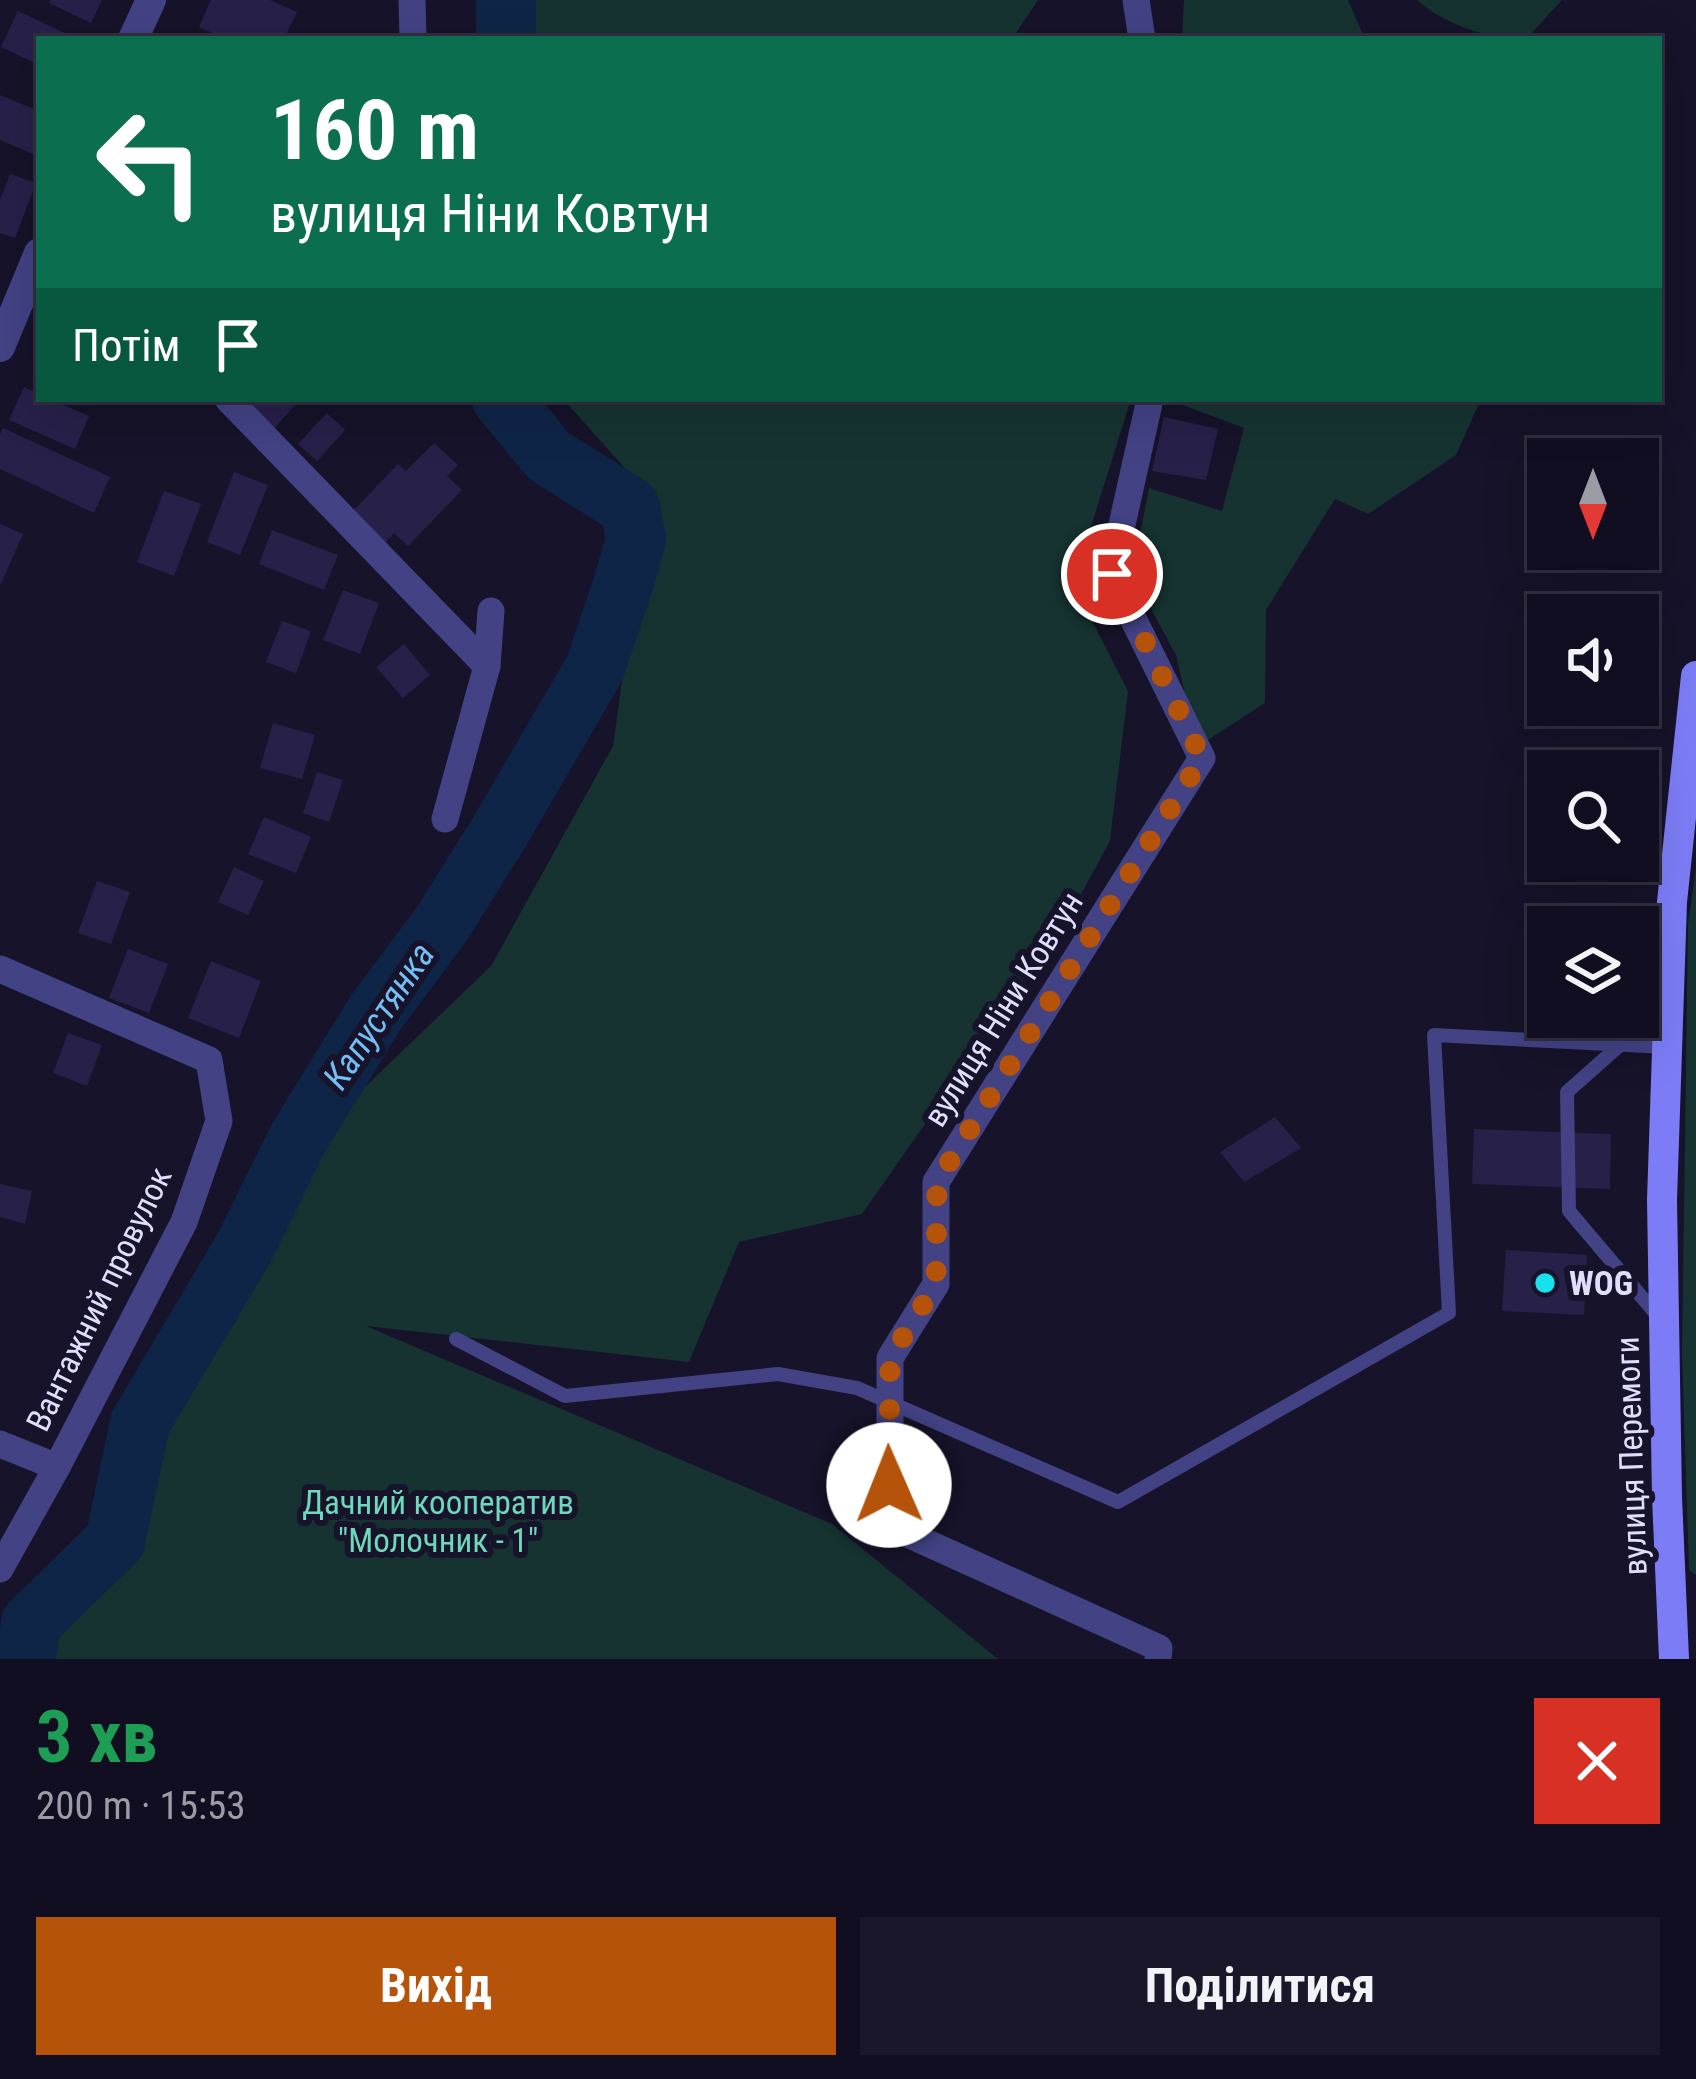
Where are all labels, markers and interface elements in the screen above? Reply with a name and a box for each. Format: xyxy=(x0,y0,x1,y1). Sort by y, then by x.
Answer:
text: 160 m xyxy=(270,81,479,180)
icon: left xyxy=(72,84,228,240)
text: вулиця Ніни Ковтун xyxy=(270,182,710,245)
icon: arrive xyxy=(205,312,271,378)
text: Потім xyxy=(72,319,181,372)
north arrow xyxy=(1527,438,1659,570)
map controls xyxy=(1527,438,1659,1038)
pin xyxy=(1061,523,1163,625)
icon: arrive xyxy=(1079,541,1145,607)
button: sound xyxy=(1527,594,1659,726)
button: search xyxy=(1527,750,1659,882)
street label: вулиця Ніни Ковтун xyxy=(915,885,1091,1133)
button: layers xyxy=(1527,906,1659,1038)
water label: Капустянка xyxy=(315,935,443,1097)
street label: Вантажний провулок xyxy=(18,1161,180,1437)
place label: WOG xyxy=(1569,1264,1633,1303)
marker: WOG xyxy=(1532,1270,1558,1296)
street label: вулиця Перемоги xyxy=(1607,1336,1655,1576)
position arrow xyxy=(826,1422,952,1548)
park label: Дачний кооператив "Молочник - 1" xyxy=(302,1483,574,1560)
text: 3 хв xyxy=(36,1695,157,1780)
button: close xyxy=(1534,1698,1660,1824)
text: 200 m · 15:53 xyxy=(36,1783,246,1829)
button: Вихід xyxy=(36,1917,836,2055)
button: Поділитися xyxy=(860,1917,1660,2055)

